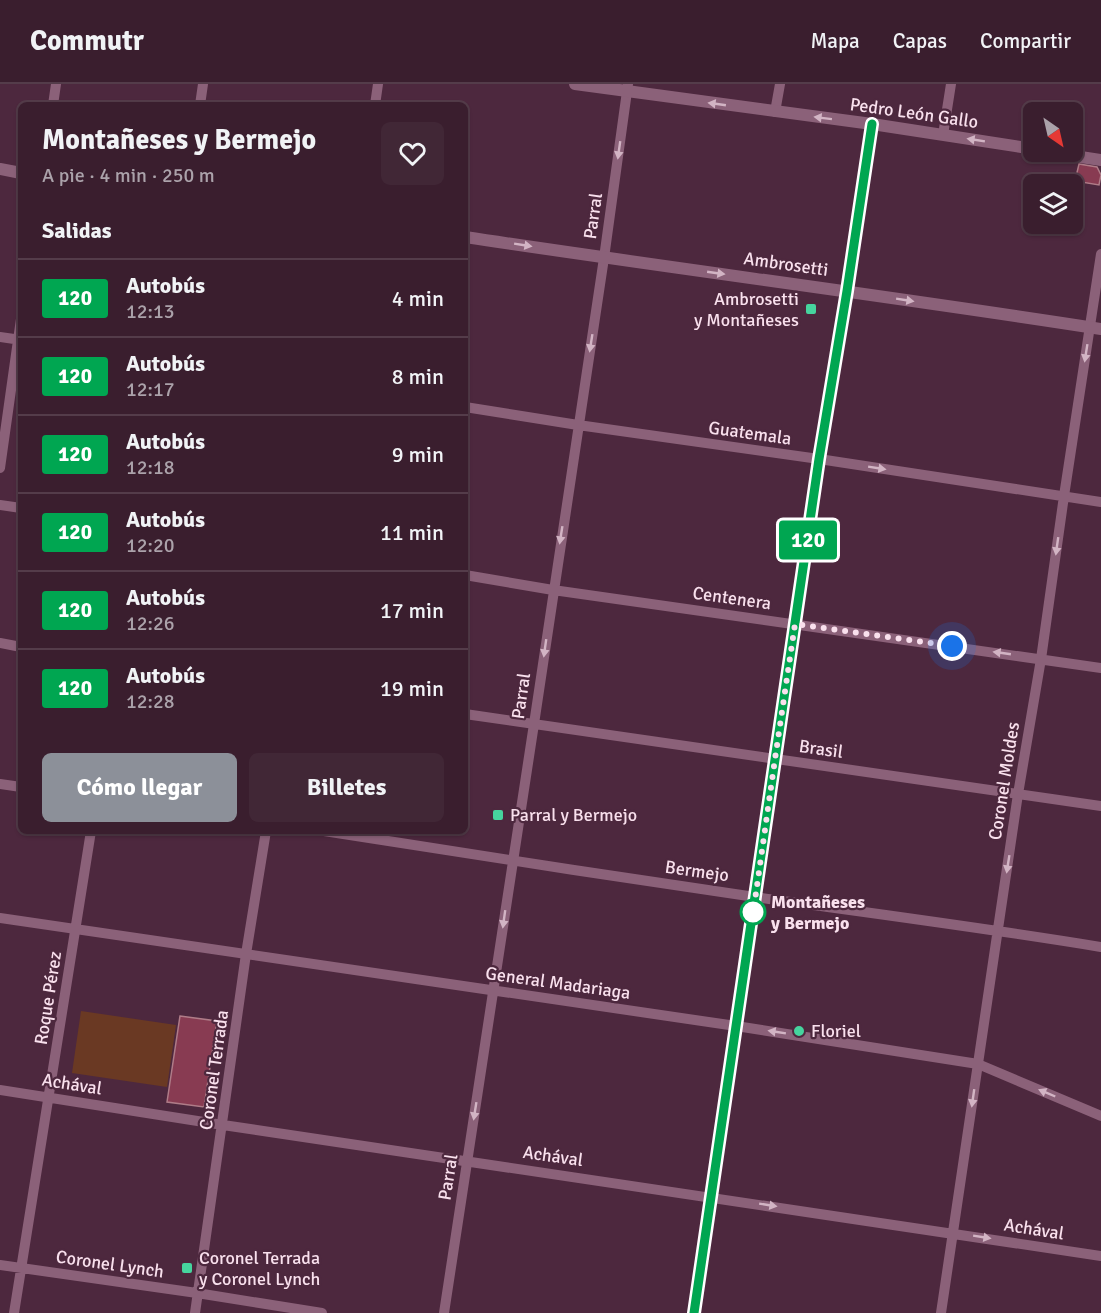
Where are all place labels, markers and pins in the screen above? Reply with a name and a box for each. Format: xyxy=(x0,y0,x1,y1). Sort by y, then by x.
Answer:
place label: Ambrosetti y Montañeses xyxy=(694,288,799,331)
marker: Ambrosetti y Montañeses xyxy=(804,302,818,316)
place label: Parral y Bermejo xyxy=(510,804,637,826)
marker: Parral y Bermejo xyxy=(491,808,505,822)
place label: Montañeses y Bermejo xyxy=(770,891,865,934)
marker: Montañeses y Bermejo xyxy=(740,899,766,925)
place label: Floriel xyxy=(811,1020,861,1042)
marker: Floriel xyxy=(792,1024,806,1038)
place label: Coronel Terrada y Coronel Lynch xyxy=(199,1247,320,1290)
marker: Coronel Terrada y Coronel Lynch xyxy=(180,1261,194,1275)

